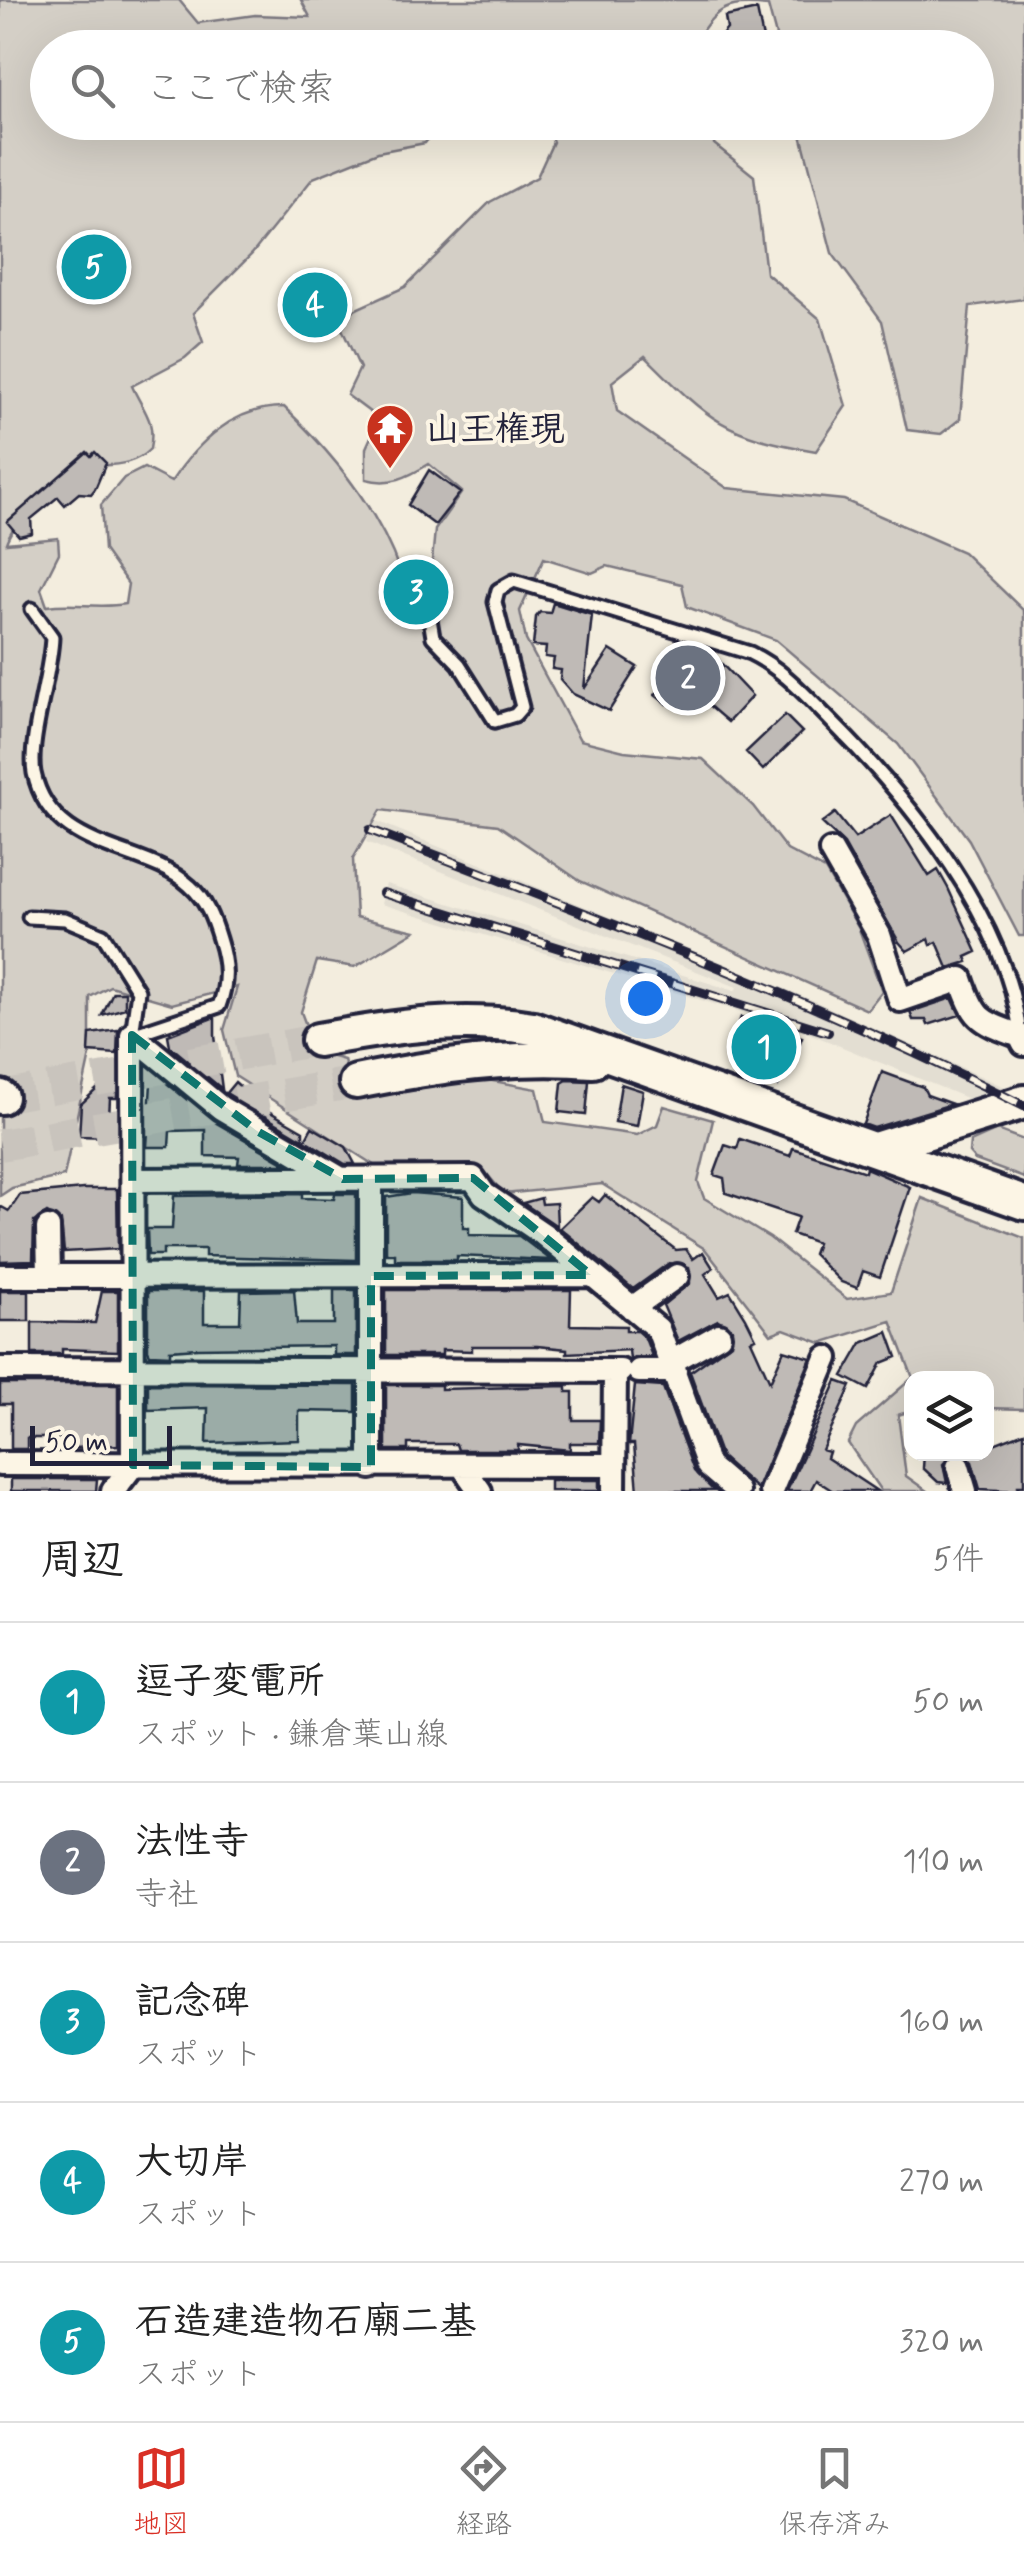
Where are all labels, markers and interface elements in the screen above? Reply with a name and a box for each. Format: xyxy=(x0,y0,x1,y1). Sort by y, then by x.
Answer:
search box xyxy=(30,30,994,140)
icon: search xyxy=(65,58,120,113)
text: ここで検索 xyxy=(145,65,335,114)
pin: 5 xyxy=(62,230,126,304)
pin: 4 xyxy=(282,268,348,342)
temple icon: 山王権現 xyxy=(364,402,416,470)
place label: 山王権現 xyxy=(425,407,565,453)
pin: 3 xyxy=(384,554,448,630)
pin: 2 xyxy=(656,640,720,716)
your location xyxy=(620,973,671,1024)
pin: 1 xyxy=(732,1010,796,1084)
map controls xyxy=(904,1371,994,1461)
button: layers xyxy=(904,1371,994,1461)
scale bar xyxy=(30,1421,172,1466)
text: 50 m xyxy=(45,1425,108,1462)
text: 周辺 xyxy=(40,1534,124,1589)
text: 5件 xyxy=(933,1539,984,1581)
text: 逗子変電所 xyxy=(135,1658,325,1707)
text: 1 xyxy=(65,1681,80,1723)
text: 50 m xyxy=(912,1681,984,1723)
text: スポット · 鎌倉葉山線 xyxy=(135,1714,448,1756)
text: 法性寺 xyxy=(135,1818,249,1867)
text: 2 xyxy=(65,1841,80,1883)
text: 110 m xyxy=(903,1841,984,1883)
text: 寺社 xyxy=(135,1874,199,1916)
text: 記念碑 xyxy=(135,1978,249,2027)
text: 3 xyxy=(65,2001,80,2043)
text: 160 m xyxy=(899,2001,984,2043)
text: スポット xyxy=(135,2034,263,2076)
text: 大切岸 xyxy=(135,2138,249,2187)
text: 4 xyxy=(63,2161,82,2203)
text: 270 m xyxy=(899,2161,984,2203)
text: スポット xyxy=(135,2194,263,2236)
text: 石造建造物石廟二基 xyxy=(135,2298,477,2347)
text: 5 xyxy=(63,2321,82,2363)
text: 320 m xyxy=(899,2321,984,2363)
text: スポット xyxy=(135,2354,263,2396)
tab: 地図 xyxy=(133,2441,189,2544)
tab: 経路 xyxy=(456,2441,512,2544)
tab: 保存済み xyxy=(779,2441,891,2544)

